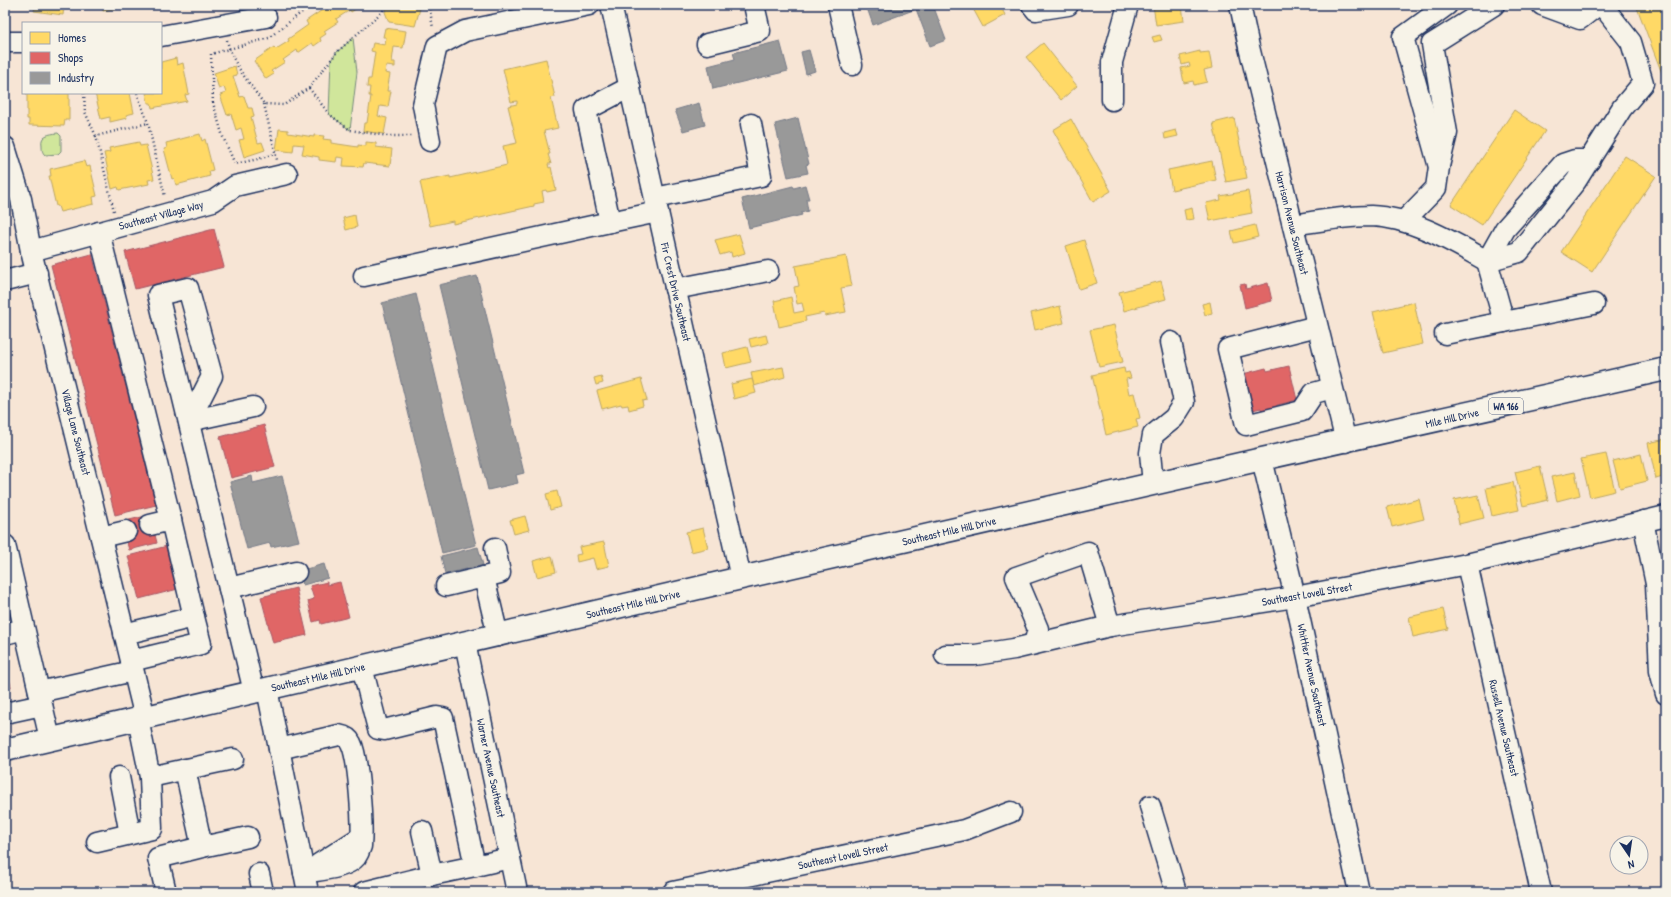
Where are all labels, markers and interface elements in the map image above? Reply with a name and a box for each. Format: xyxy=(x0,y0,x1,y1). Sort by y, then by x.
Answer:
legend xyxy=(22,22,162,94)
text: Homes xyxy=(58,29,86,46)
text: Shops xyxy=(58,49,84,66)
text: Industry xyxy=(58,69,94,86)
street label: Harrison Avenue Southeast xyxy=(1272,170,1312,276)
street label: Southeast Village Way xyxy=(117,197,205,233)
street label: Fir Crest Drive Southeast xyxy=(658,240,694,343)
street label: Village Lane Southeast xyxy=(58,387,94,477)
road number: WA 166 xyxy=(1489,398,1523,414)
street label: Mile Hill Drive xyxy=(1424,405,1481,431)
street label: Southeast Mile Hill Drive xyxy=(901,513,998,549)
street label: Southeast Lovell Street xyxy=(1261,579,1354,609)
street label: Southeast Mile Hill Drive xyxy=(585,586,682,622)
street label: Whittier Avenue Southeast xyxy=(1294,622,1330,728)
street label: Southeast Mile Hill Drive xyxy=(270,659,367,695)
street label: Russell Avenue Southeast xyxy=(1486,678,1522,778)
street label: Warner Avenue Southeast xyxy=(474,717,508,819)
north arrow xyxy=(1609,835,1649,875)
street label: Southeast Lovell Street xyxy=(797,840,890,872)
text: N xyxy=(1627,857,1636,872)

